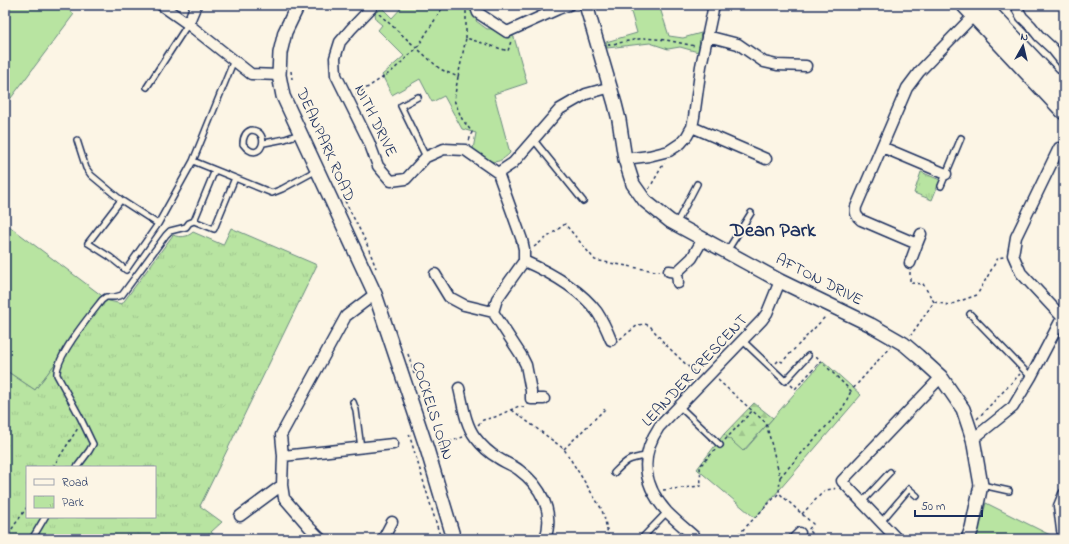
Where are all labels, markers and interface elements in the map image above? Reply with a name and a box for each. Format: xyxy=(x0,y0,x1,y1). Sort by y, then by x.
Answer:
north arrow xyxy=(1003,26,1043,66)
text: N xyxy=(1019,29,1029,46)
street label: NITH DRIVE xyxy=(347,81,403,161)
street label: DEANPARK ROAD xyxy=(289,83,361,206)
district label: Dean Park xyxy=(729,217,817,246)
street label: AFTON DRIVE xyxy=(771,248,867,312)
street label: LEANDER CRESCENT xyxy=(636,309,754,433)
street label: COCKELS LOAN xyxy=(405,359,459,463)
legend xyxy=(26,466,156,518)
text: Road xyxy=(62,474,88,492)
scale bar xyxy=(915,492,982,518)
text: Park xyxy=(62,494,84,512)
text: 50 m xyxy=(921,498,945,516)

